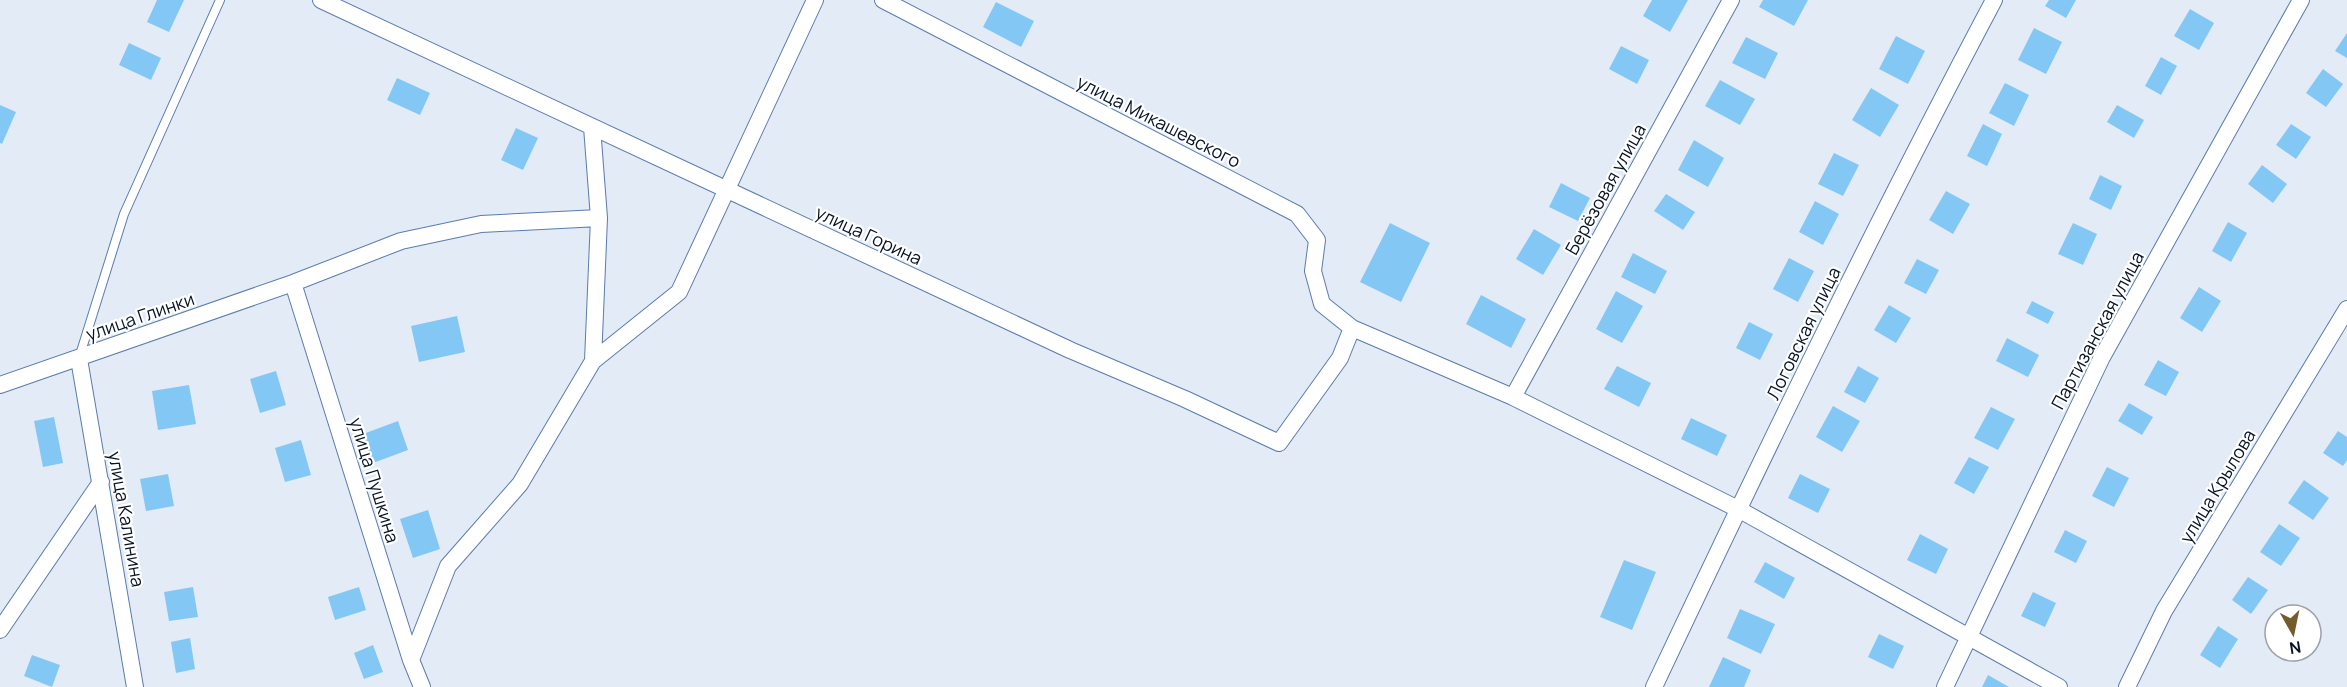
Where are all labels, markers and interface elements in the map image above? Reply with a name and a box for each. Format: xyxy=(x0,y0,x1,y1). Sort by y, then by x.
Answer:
street label: улица Микашевского xyxy=(1073,69,1245,173)
street label: Берёзовая улица xyxy=(1559,119,1651,259)
street label: улица Горина xyxy=(812,200,926,270)
street label: Партизанская улица xyxy=(2045,247,2149,413)
street label: Логовская улица xyxy=(1760,263,1846,403)
street label: улица Глинки xyxy=(83,286,197,346)
street label: улица Пушкина xyxy=(345,414,405,546)
street label: улица Крылова xyxy=(2174,425,2260,547)
street label: улица Калинина xyxy=(103,449,151,589)
north arrow xyxy=(2263,603,2323,663)
text: N xyxy=(2288,636,2303,660)

